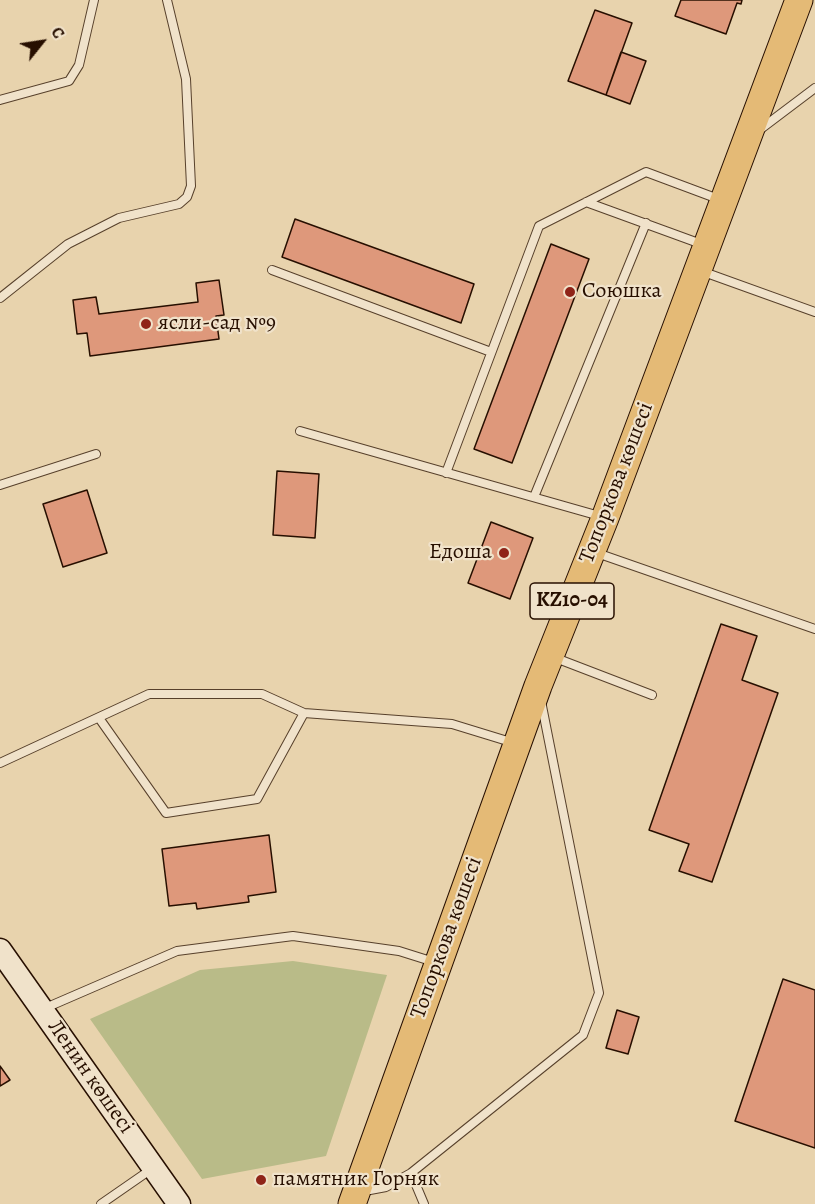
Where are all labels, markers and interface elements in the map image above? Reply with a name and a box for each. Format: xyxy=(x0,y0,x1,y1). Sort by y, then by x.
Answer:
north arrow xyxy=(12,12,72,72)
text: С xyxy=(46,23,70,43)
place label: Союшка xyxy=(582,279,662,305)
marker: Союшка xyxy=(563,285,577,299)
place label: ясли-сад №9 xyxy=(158,311,276,337)
marker: ясли-сад №9 xyxy=(139,317,153,331)
street label: Топоркова көшесі xyxy=(574,399,660,567)
place label: Едоша xyxy=(429,540,492,566)
marker: Едоша xyxy=(497,546,511,560)
road number: KZ10-04 xyxy=(530,583,614,619)
street label: Топоркова көшесі xyxy=(406,854,488,1022)
street label: Ленин көшесі xyxy=(41,1015,139,1139)
place label: памятник Горняк xyxy=(273,1167,439,1193)
marker: памятник Горняк xyxy=(254,1173,268,1187)

